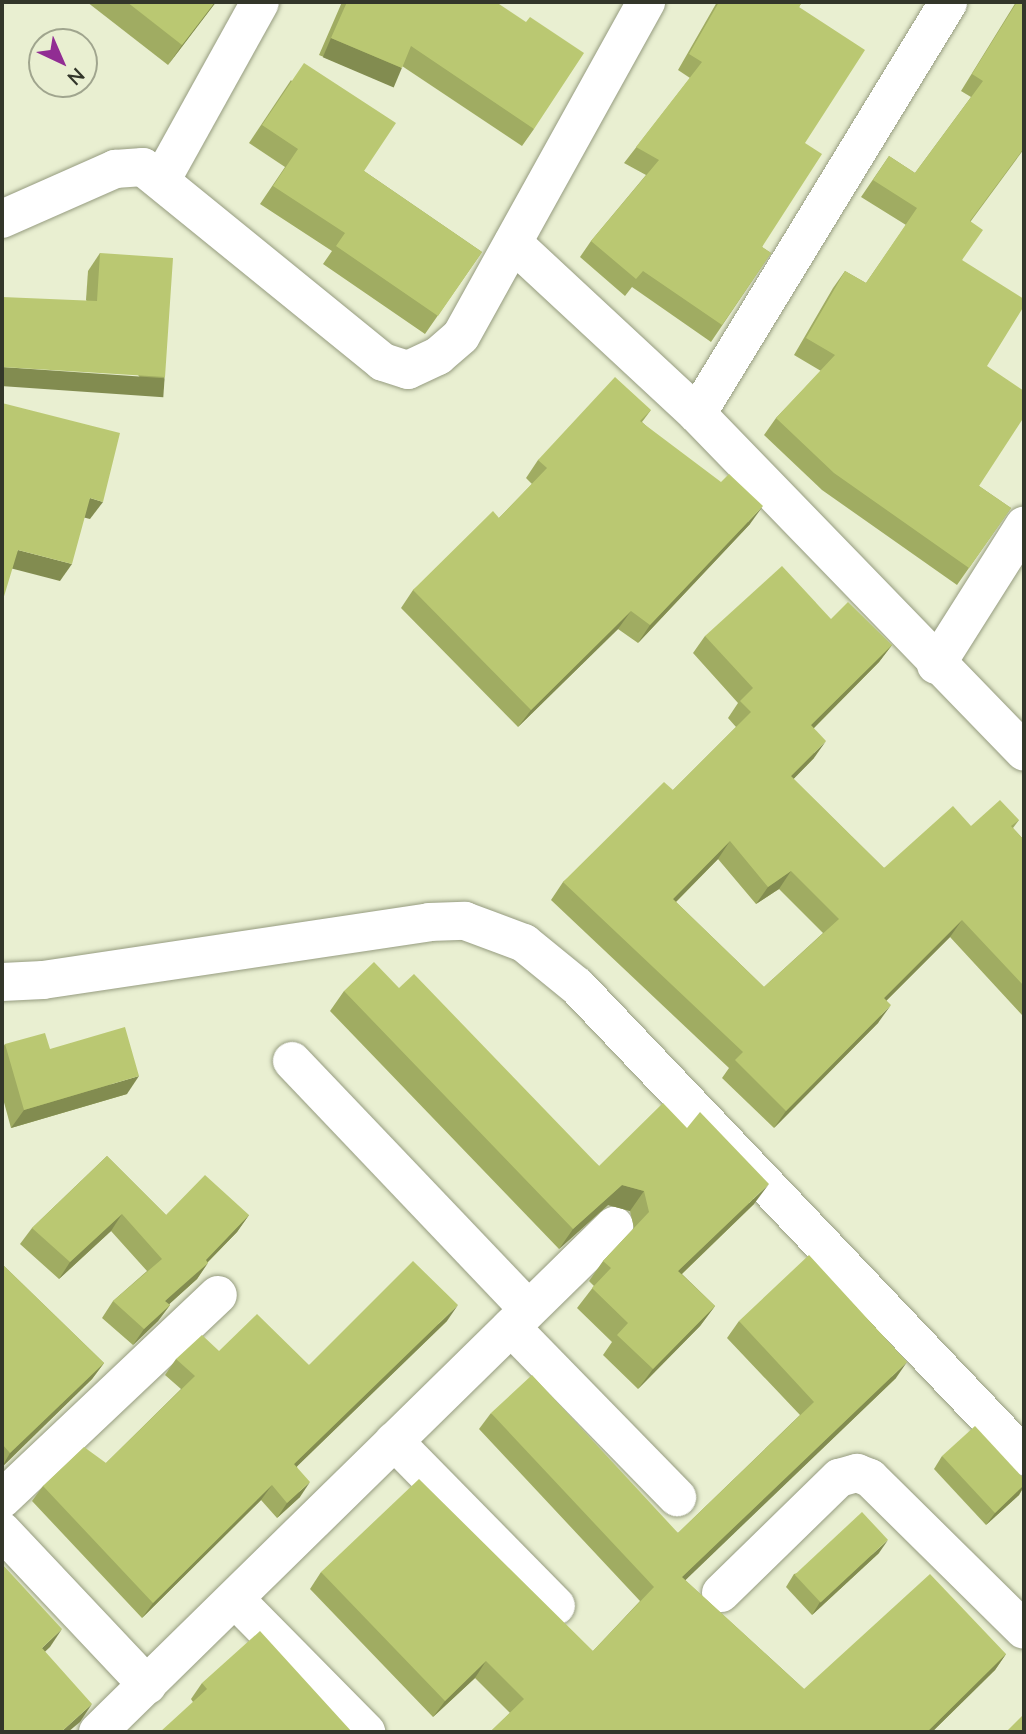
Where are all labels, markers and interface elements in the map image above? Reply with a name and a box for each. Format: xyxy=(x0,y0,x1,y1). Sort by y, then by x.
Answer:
north arrow xyxy=(28,28,98,98)
text: N xyxy=(63,64,90,90)

